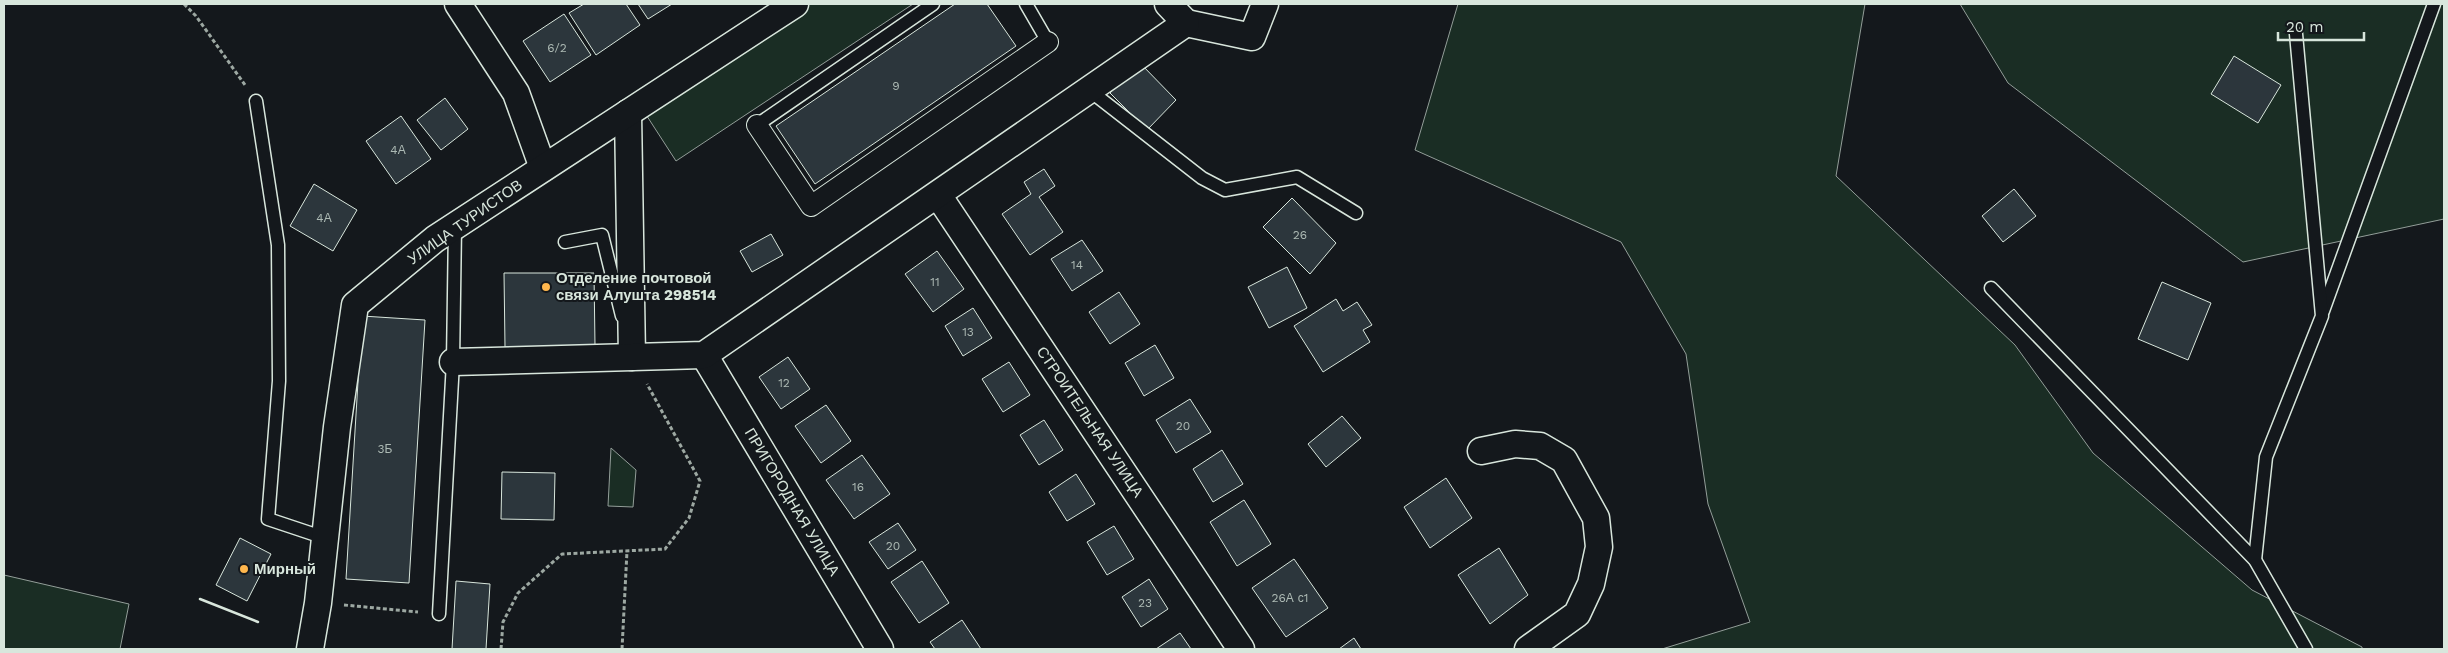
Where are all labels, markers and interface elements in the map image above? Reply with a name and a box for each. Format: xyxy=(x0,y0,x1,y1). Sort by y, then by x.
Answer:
scale bar xyxy=(2278,10,2364,42)
text: 20 m xyxy=(2286,18,2324,36)
house number: 6/2 xyxy=(547,41,567,55)
house number: 9 xyxy=(892,79,900,93)
house number: 4А xyxy=(390,143,406,157)
street label: УЛИЦА ТУРИСТОВ xyxy=(404,176,526,268)
house number: 4А xyxy=(316,211,332,225)
house number: 26 xyxy=(1293,228,1307,242)
house number: 14 xyxy=(1071,258,1083,272)
place label: Отделение почтовой связи Алушта 298514 xyxy=(556,269,717,304)
house number: 11 xyxy=(930,275,940,289)
marker: Отделение почтовой связи Алушта 298514 xyxy=(540,281,552,293)
house number: 13 xyxy=(962,325,974,339)
street label: СТРОИТЕЛЬНАЯ УЛИЦА xyxy=(1033,343,1147,501)
house number: 12 xyxy=(778,376,790,390)
house number: 20 xyxy=(1176,419,1190,433)
street label: ПРИГОРОДНАЯ УЛИЦА xyxy=(741,425,843,579)
house number: 3Б xyxy=(378,442,393,456)
house number: 16 xyxy=(852,480,864,494)
house number: 20 xyxy=(886,539,900,553)
place label: Мирный xyxy=(254,560,316,578)
marker: Мирный xyxy=(238,563,250,575)
house number: 26А с1 xyxy=(1271,591,1309,605)
house number: 23 xyxy=(1138,596,1152,610)

